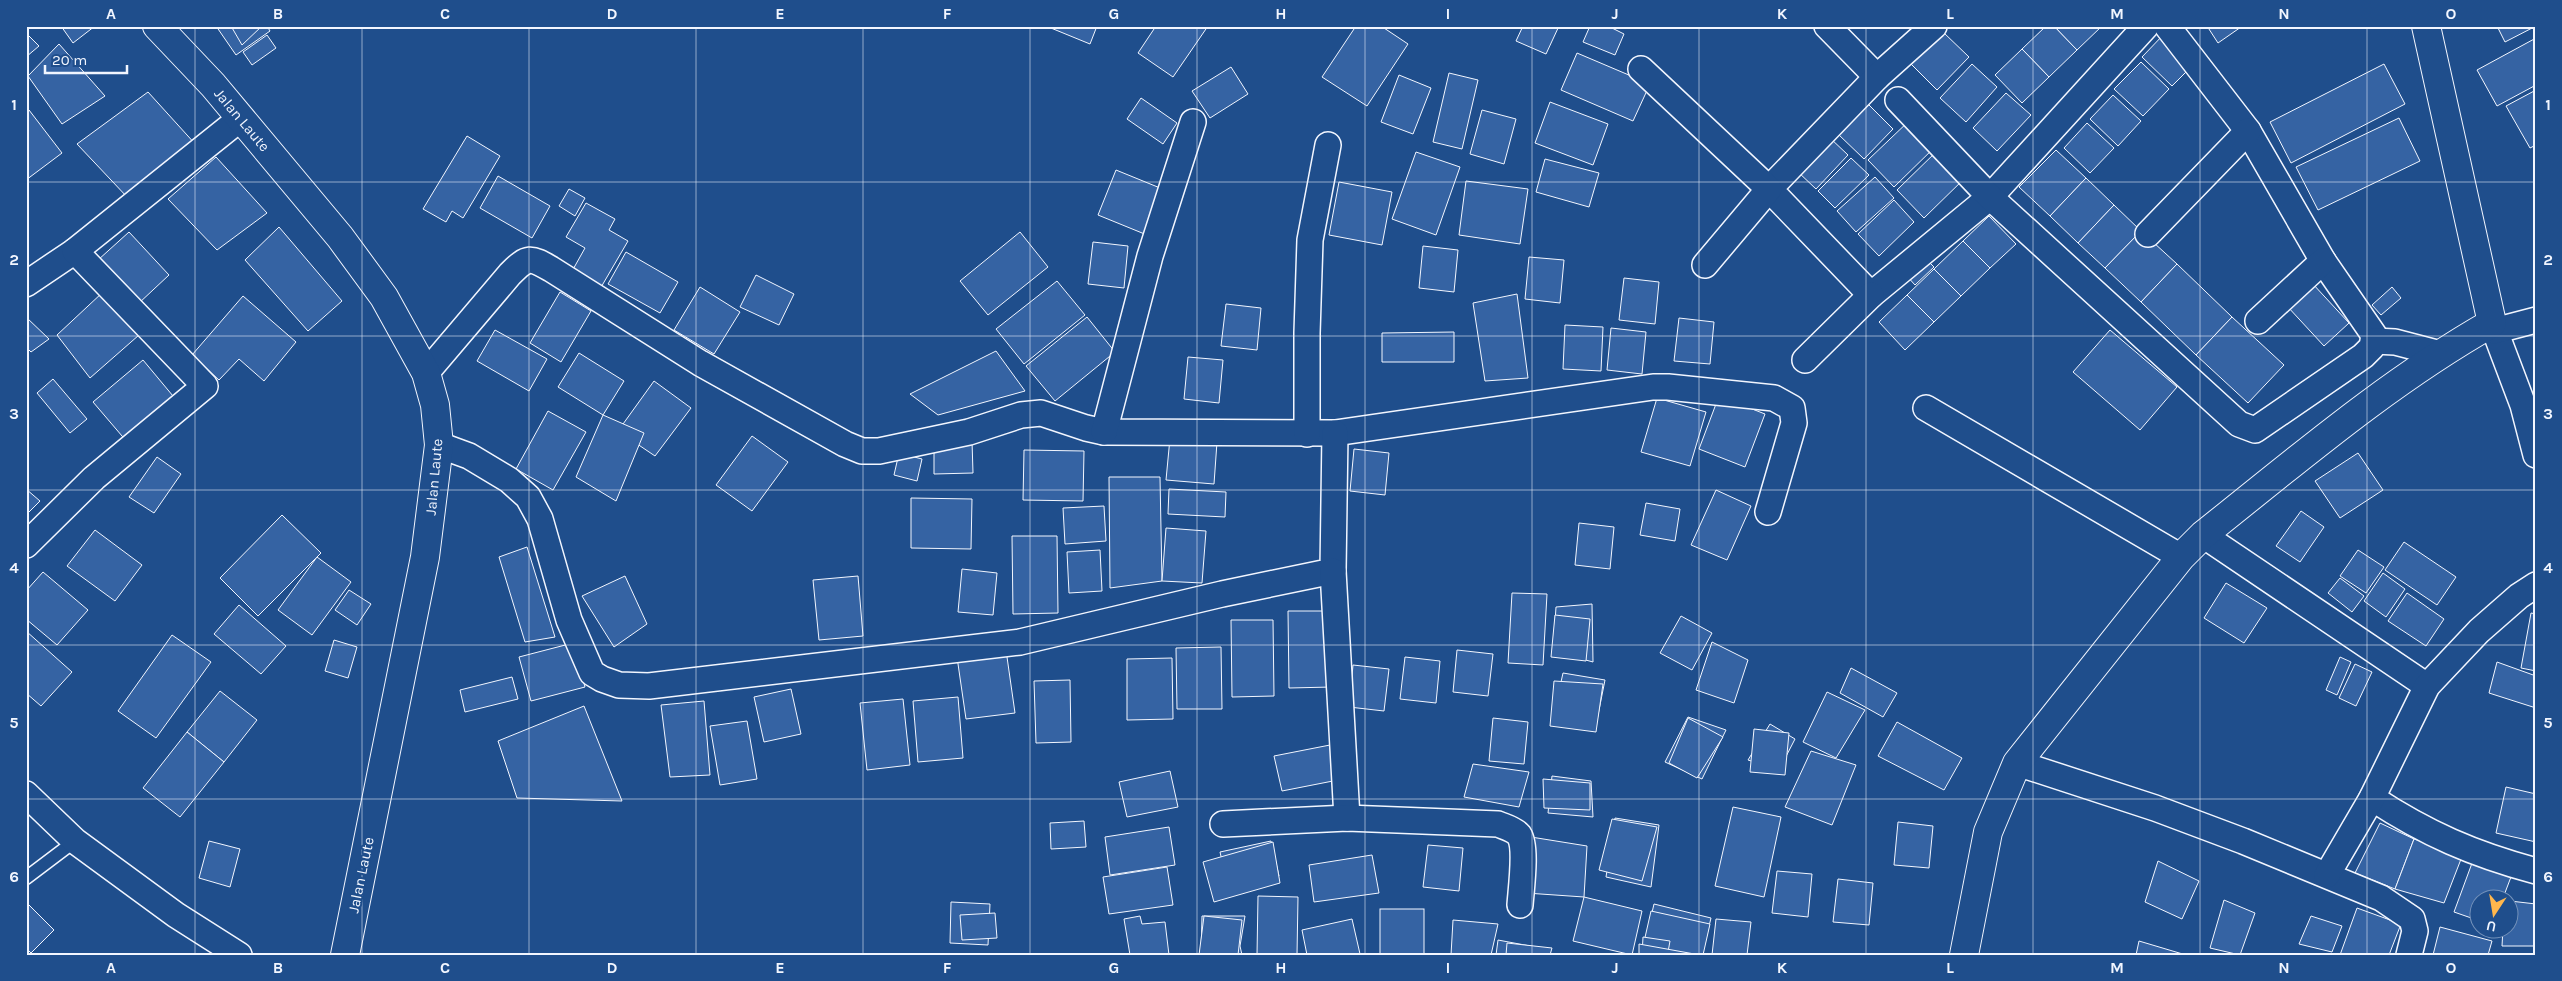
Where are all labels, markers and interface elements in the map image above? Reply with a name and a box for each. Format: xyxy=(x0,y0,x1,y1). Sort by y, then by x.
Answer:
text: A xyxy=(106,4,116,23)
text: B xyxy=(273,4,283,23)
text: C xyxy=(440,4,450,23)
text: D xyxy=(607,4,618,23)
text: E xyxy=(775,4,785,23)
text: F xyxy=(943,4,952,23)
text: G xyxy=(1109,4,1119,23)
text: H xyxy=(1275,4,1287,23)
text: I xyxy=(1446,4,1450,23)
text: J xyxy=(1611,4,1619,23)
text: K xyxy=(1777,4,1788,23)
text: L xyxy=(1946,4,1954,23)
text: M xyxy=(2110,4,2124,23)
text: N xyxy=(2278,4,2290,23)
text: O xyxy=(2446,4,2457,23)
scale bar xyxy=(45,42,128,74)
text: 20 m xyxy=(52,51,87,69)
street label: Jalan Laute xyxy=(210,85,274,155)
text: 1 xyxy=(11,95,17,114)
text: 1 xyxy=(2545,95,2551,114)
text: 2 xyxy=(9,250,19,269)
text: 2 xyxy=(2543,250,2553,269)
text: 3 xyxy=(9,404,19,423)
text: 3 xyxy=(2543,404,2553,423)
street label: Jalan Laute xyxy=(422,438,446,516)
text: 4 xyxy=(9,558,19,577)
text: 4 xyxy=(2543,558,2553,577)
text: 5 xyxy=(9,713,19,732)
text: 5 xyxy=(2543,713,2553,732)
street label: Jalan Laute xyxy=(344,835,378,915)
text: 6 xyxy=(9,867,19,886)
text: 6 xyxy=(2543,867,2553,886)
north arrow xyxy=(2470,888,2520,938)
text: U xyxy=(2485,917,2498,936)
text: A xyxy=(106,958,116,977)
text: B xyxy=(273,958,283,977)
text: C xyxy=(440,958,450,977)
text: D xyxy=(607,958,618,977)
text: E xyxy=(775,958,785,977)
text: F xyxy=(943,958,952,977)
text: G xyxy=(1109,958,1119,977)
text: H xyxy=(1275,958,1287,977)
text: I xyxy=(1446,958,1450,977)
text: J xyxy=(1611,958,1619,977)
text: K xyxy=(1777,958,1788,977)
text: L xyxy=(1946,958,1954,977)
text: M xyxy=(2110,958,2124,977)
text: N xyxy=(2278,958,2290,977)
text: O xyxy=(2446,958,2457,977)

